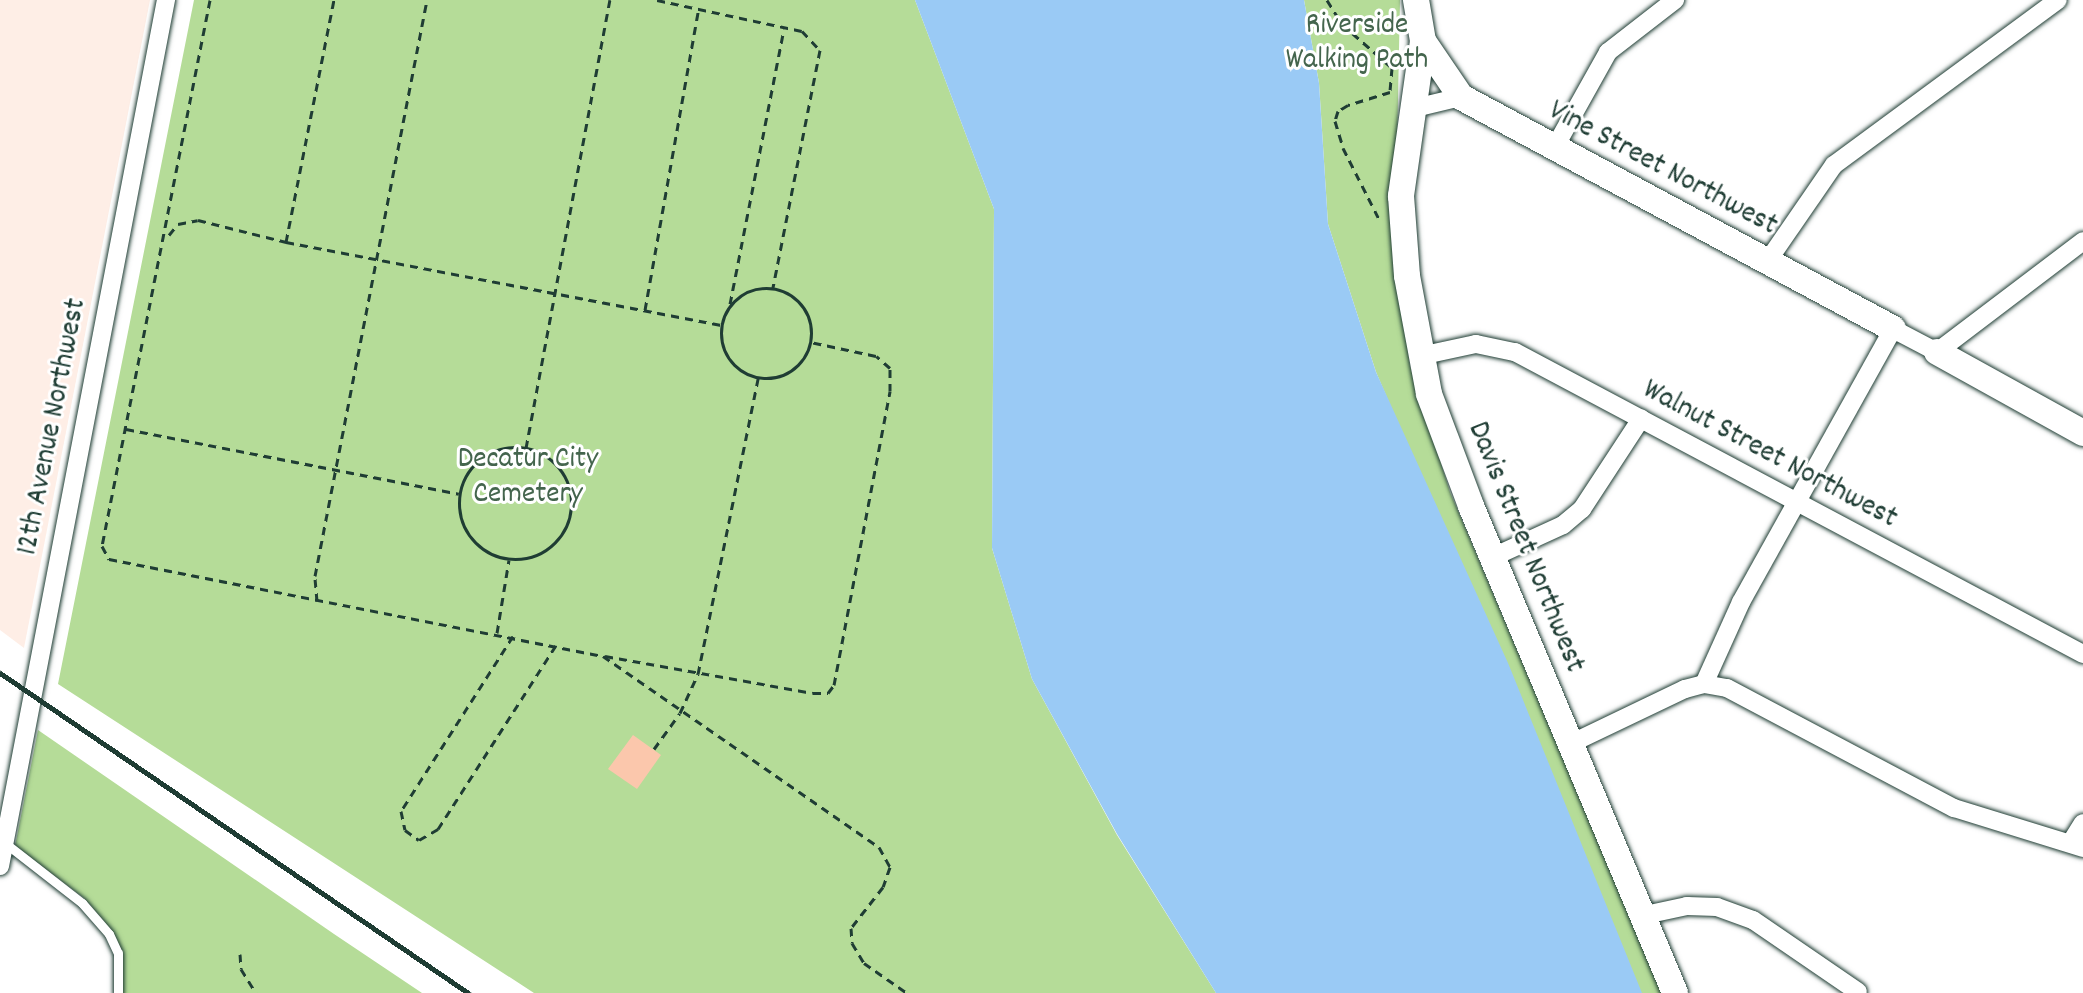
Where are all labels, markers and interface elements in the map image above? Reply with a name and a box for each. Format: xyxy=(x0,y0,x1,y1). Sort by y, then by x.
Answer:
park label: Riverside Walking Path xyxy=(1286,9,1428,80)
street label: Vine Street Northwest xyxy=(1541,94,1783,246)
street label: 12th Avenue Northwest xyxy=(11,296,97,558)
street label: Walnut Street Northwest xyxy=(1635,374,1903,538)
street label: Davis Street Northwest xyxy=(1457,417,1591,679)
park label: Decatur City Cemetery xyxy=(458,443,598,514)

